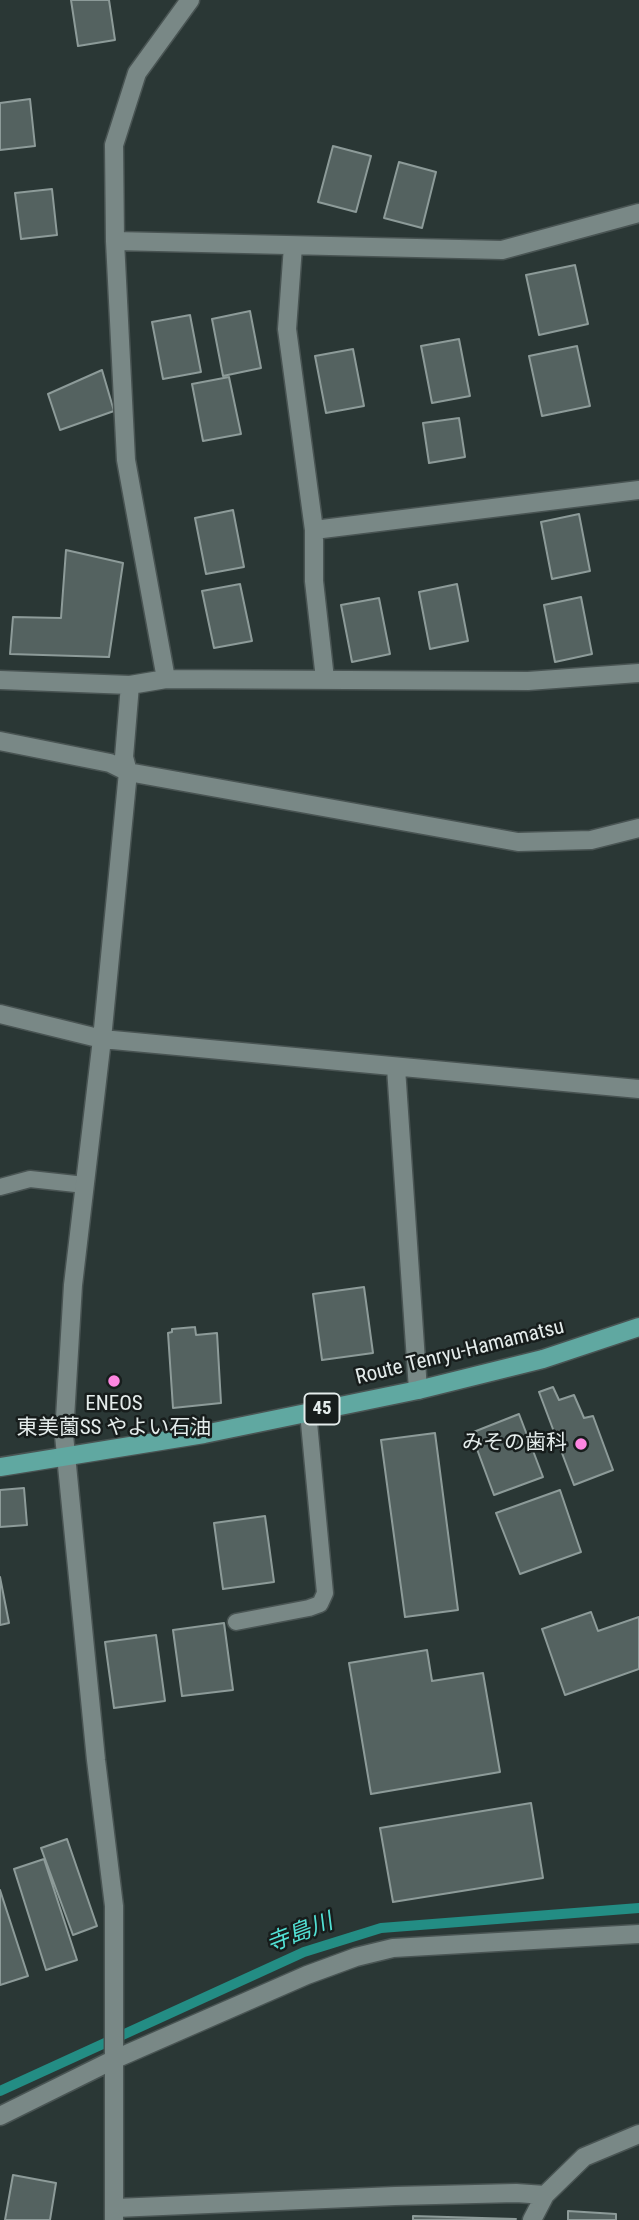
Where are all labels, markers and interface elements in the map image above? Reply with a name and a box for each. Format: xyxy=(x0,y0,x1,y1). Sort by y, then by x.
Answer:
street label: Route Tenryu-Hamamatsu xyxy=(353,1315,567,1391)
marker: ENEOS 東美薗SS やよい石油 xyxy=(106,1373,122,1389)
place label: ENEOS 東美薗SS やよい石油 xyxy=(17,1392,211,1442)
road number: 45 xyxy=(304,1394,340,1424)
place label: みその歯科 xyxy=(462,1431,567,1457)
marker: みその歯科 xyxy=(573,1436,589,1452)
water label: 寺島川 xyxy=(263,1909,337,1959)

